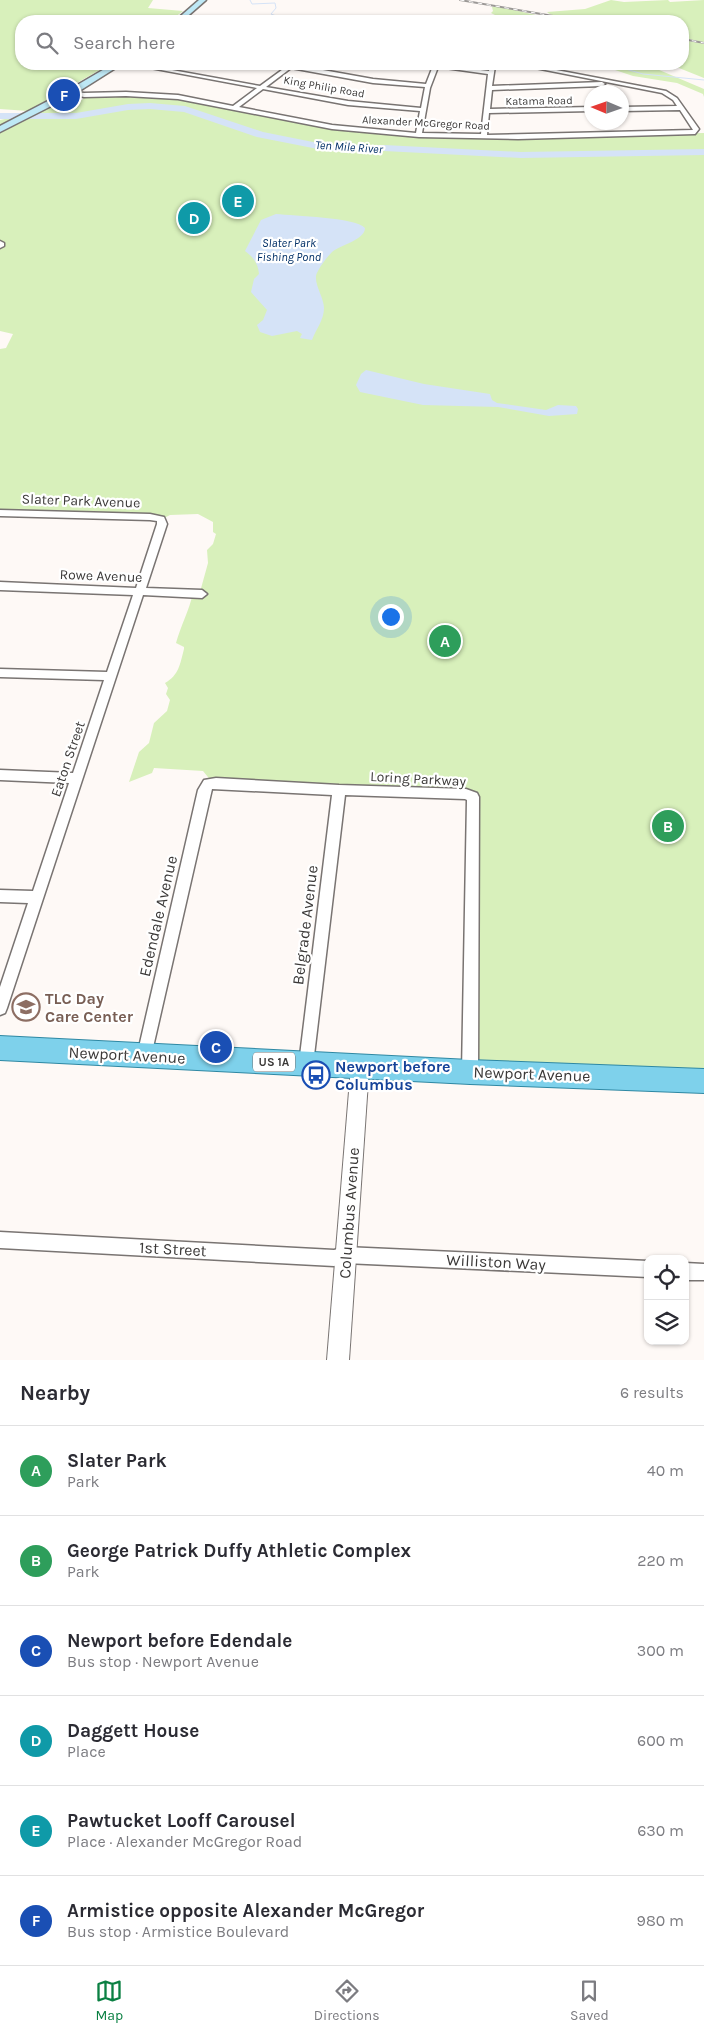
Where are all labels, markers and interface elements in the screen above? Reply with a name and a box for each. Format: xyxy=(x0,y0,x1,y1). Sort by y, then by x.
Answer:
search box xyxy=(15,15,689,70)
icon: search xyxy=(33,29,61,57)
text: Search here xyxy=(73,32,175,54)
street label: King Philip Road xyxy=(282,73,366,101)
pin: F xyxy=(48,76,80,114)
north arrow xyxy=(584,85,629,130)
street label: Katama Road xyxy=(505,94,573,108)
street label: Alexander McGregor Road xyxy=(362,113,490,133)
water label: Ten Mile River xyxy=(315,138,384,156)
pin: E xyxy=(222,182,254,220)
pin: D xyxy=(178,199,210,237)
water label: Slater Park Fishing Pond xyxy=(257,236,322,264)
street label: Slater Park Avenue xyxy=(21,490,141,512)
street label: Rowe Avenue xyxy=(59,566,143,586)
your location xyxy=(378,604,404,630)
pin: A xyxy=(429,622,461,660)
street label: Eaton Street xyxy=(47,719,89,799)
street label: Loring Parkway xyxy=(370,768,467,790)
pin: B xyxy=(652,807,684,845)
street label: Edendale Avenue xyxy=(135,854,181,978)
street label: Belgrade Avenue xyxy=(288,864,322,986)
place label: TLC Day Care Center xyxy=(45,989,134,1026)
school or university icon: TLC Day Care Center xyxy=(11,992,41,1022)
pin: C xyxy=(200,1028,232,1066)
street label: Newport Avenue xyxy=(68,1042,186,1068)
road number: US 1A xyxy=(253,1052,295,1072)
place label: Newport before Columbus xyxy=(335,1057,451,1094)
bus stop icon: Newport before Columbus xyxy=(301,1060,331,1090)
street label: Newport Avenue xyxy=(473,1062,591,1086)
street label: Columbus Avenue xyxy=(335,1147,363,1279)
street label: 1st Street xyxy=(139,1238,207,1260)
street label: Williston Way xyxy=(446,1250,547,1274)
map controls xyxy=(644,1255,689,1345)
button: locate xyxy=(644,1255,689,1300)
button: layers xyxy=(644,1300,689,1345)
text: Nearby xyxy=(20,1381,90,1405)
text: 6 results xyxy=(620,1383,684,1402)
text: Slater Park xyxy=(67,1450,167,1472)
text: A xyxy=(31,1461,41,1480)
text: 40 m xyxy=(647,1461,684,1480)
text: Park xyxy=(67,1472,99,1491)
text: George Patrick Duffy Athletic Complex xyxy=(67,1540,411,1562)
text: B xyxy=(31,1551,41,1570)
text: 220 m xyxy=(637,1551,684,1570)
text: Park xyxy=(67,1562,99,1581)
text: Newport before Edendale xyxy=(67,1630,292,1652)
text: C xyxy=(31,1641,41,1660)
text: 300 m xyxy=(637,1641,684,1660)
text: Bus stop · Newport Avenue xyxy=(67,1652,259,1671)
text: Daggett House xyxy=(67,1720,199,1742)
text: D xyxy=(31,1731,41,1750)
text: 600 m xyxy=(637,1731,684,1750)
text: Place xyxy=(67,1742,106,1761)
text: Pawtucket Looff Carousel xyxy=(67,1810,295,1832)
text: E xyxy=(31,1821,41,1840)
text: 630 m xyxy=(637,1821,684,1840)
text: Place · Alexander McGregor Road xyxy=(67,1832,302,1851)
text: Armistice opposite Alexander McGregor xyxy=(67,1900,424,1922)
text: F xyxy=(32,1911,40,1930)
text: 980 m xyxy=(637,1911,684,1930)
text: Bus stop · Armistice Boulevard xyxy=(67,1922,289,1941)
tab: Map xyxy=(95,1977,123,2024)
tab: Directions xyxy=(314,1977,380,2024)
tab: Saved xyxy=(570,1977,609,2024)

